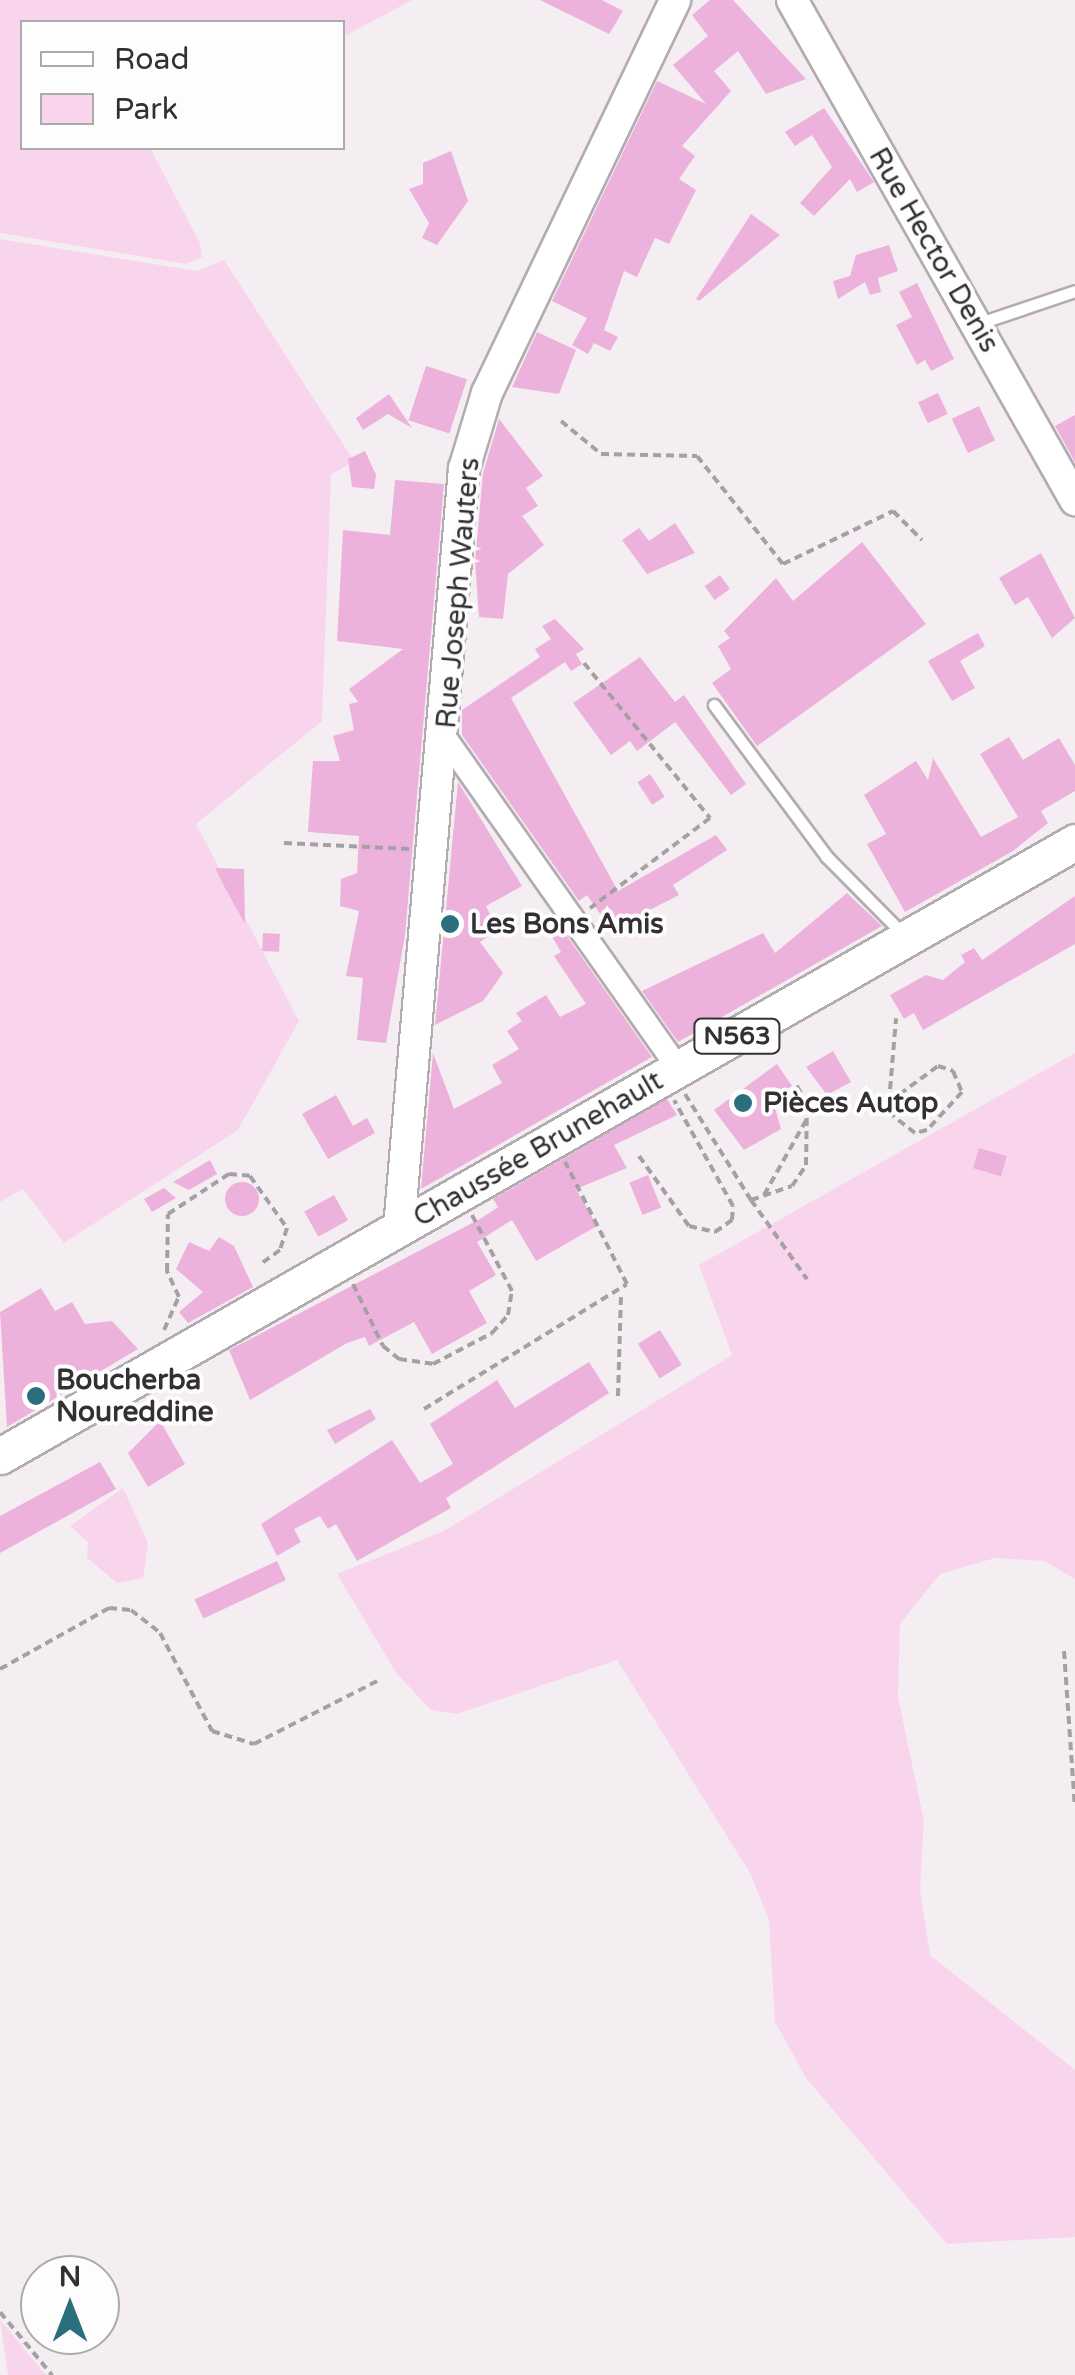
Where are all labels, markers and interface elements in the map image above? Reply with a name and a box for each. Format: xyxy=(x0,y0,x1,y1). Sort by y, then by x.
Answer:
legend xyxy=(20,20,345,150)
text: Road xyxy=(114,41,189,78)
text: Park xyxy=(114,91,178,128)
street label: Rue Hector Denis xyxy=(862,142,1006,358)
street label: Rue Joseph Wauters xyxy=(429,456,487,730)
place label: Les Bons Amis xyxy=(470,907,664,941)
marker: Les Bons Amis xyxy=(439,913,461,935)
road number: N563 xyxy=(692,1016,782,1056)
street label: Chaussée Brunehault xyxy=(407,1064,669,1234)
place label: Pièces Autop xyxy=(763,1086,939,1120)
marker: Pièces Autop xyxy=(732,1092,754,1114)
place label: Boucherba Noureddine xyxy=(56,1363,214,1429)
marker: Boucherba Noureddine xyxy=(25,1385,47,1407)
north arrow xyxy=(20,2255,120,2355)
text: N xyxy=(59,2260,81,2294)

